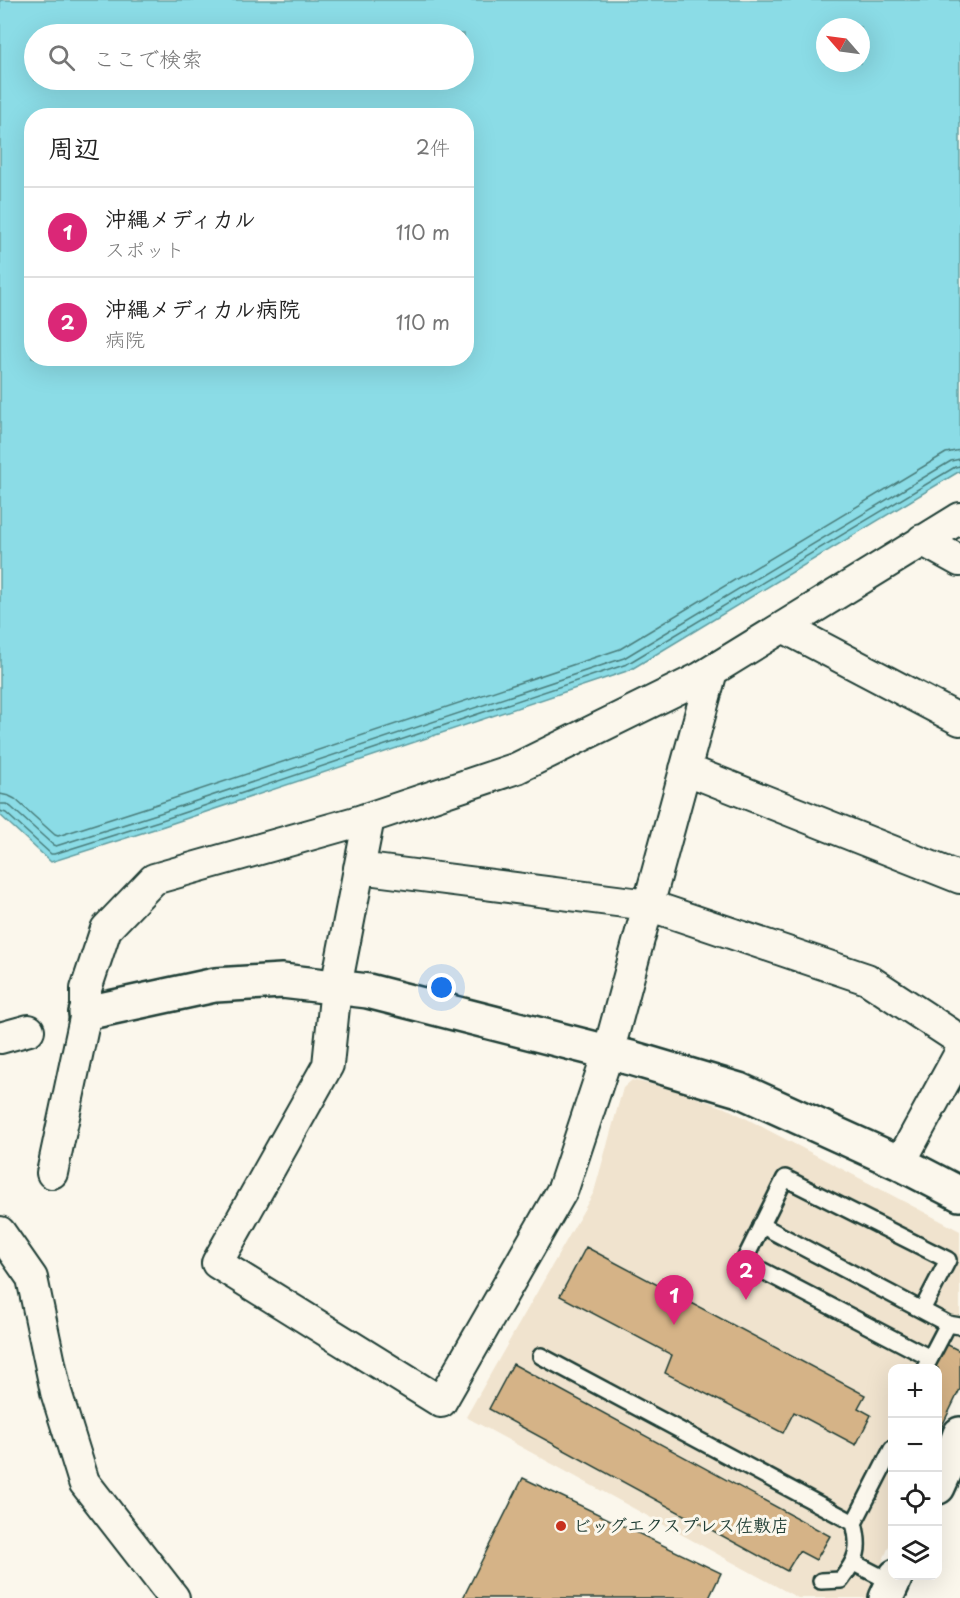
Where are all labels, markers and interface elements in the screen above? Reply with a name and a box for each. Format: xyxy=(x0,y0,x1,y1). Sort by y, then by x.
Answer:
north arrow xyxy=(816,18,870,72)
search box xyxy=(24,24,474,90)
icon: search xyxy=(45,41,78,74)
text: ここで検索 xyxy=(93,41,203,74)
text: 周辺 xyxy=(48,128,100,167)
text: 2件 xyxy=(416,132,450,162)
text: 沖縄メディカル xyxy=(105,201,256,234)
text: 1 xyxy=(63,217,72,247)
text: 110 m xyxy=(396,217,450,247)
text: スポット xyxy=(105,234,185,264)
text: 沖縄メディカル病院 xyxy=(105,291,300,324)
text: 2 xyxy=(60,307,75,337)
text: 110 m xyxy=(396,307,450,337)
text: 病院 xyxy=(105,324,145,354)
your location xyxy=(427,973,456,1002)
pin: 2 xyxy=(726,1250,766,1300)
pin: 1 xyxy=(654,1276,694,1325)
map controls xyxy=(888,1364,942,1580)
button: + xyxy=(888,1364,942,1418)
button: − xyxy=(888,1418,942,1472)
button: locate xyxy=(888,1472,942,1526)
place label: ビッグエクスプレス佐敷店 xyxy=(573,1511,789,1538)
marker: ビッグエクスプレス佐敷店 xyxy=(554,1519,568,1533)
button: layers xyxy=(888,1526,942,1580)

